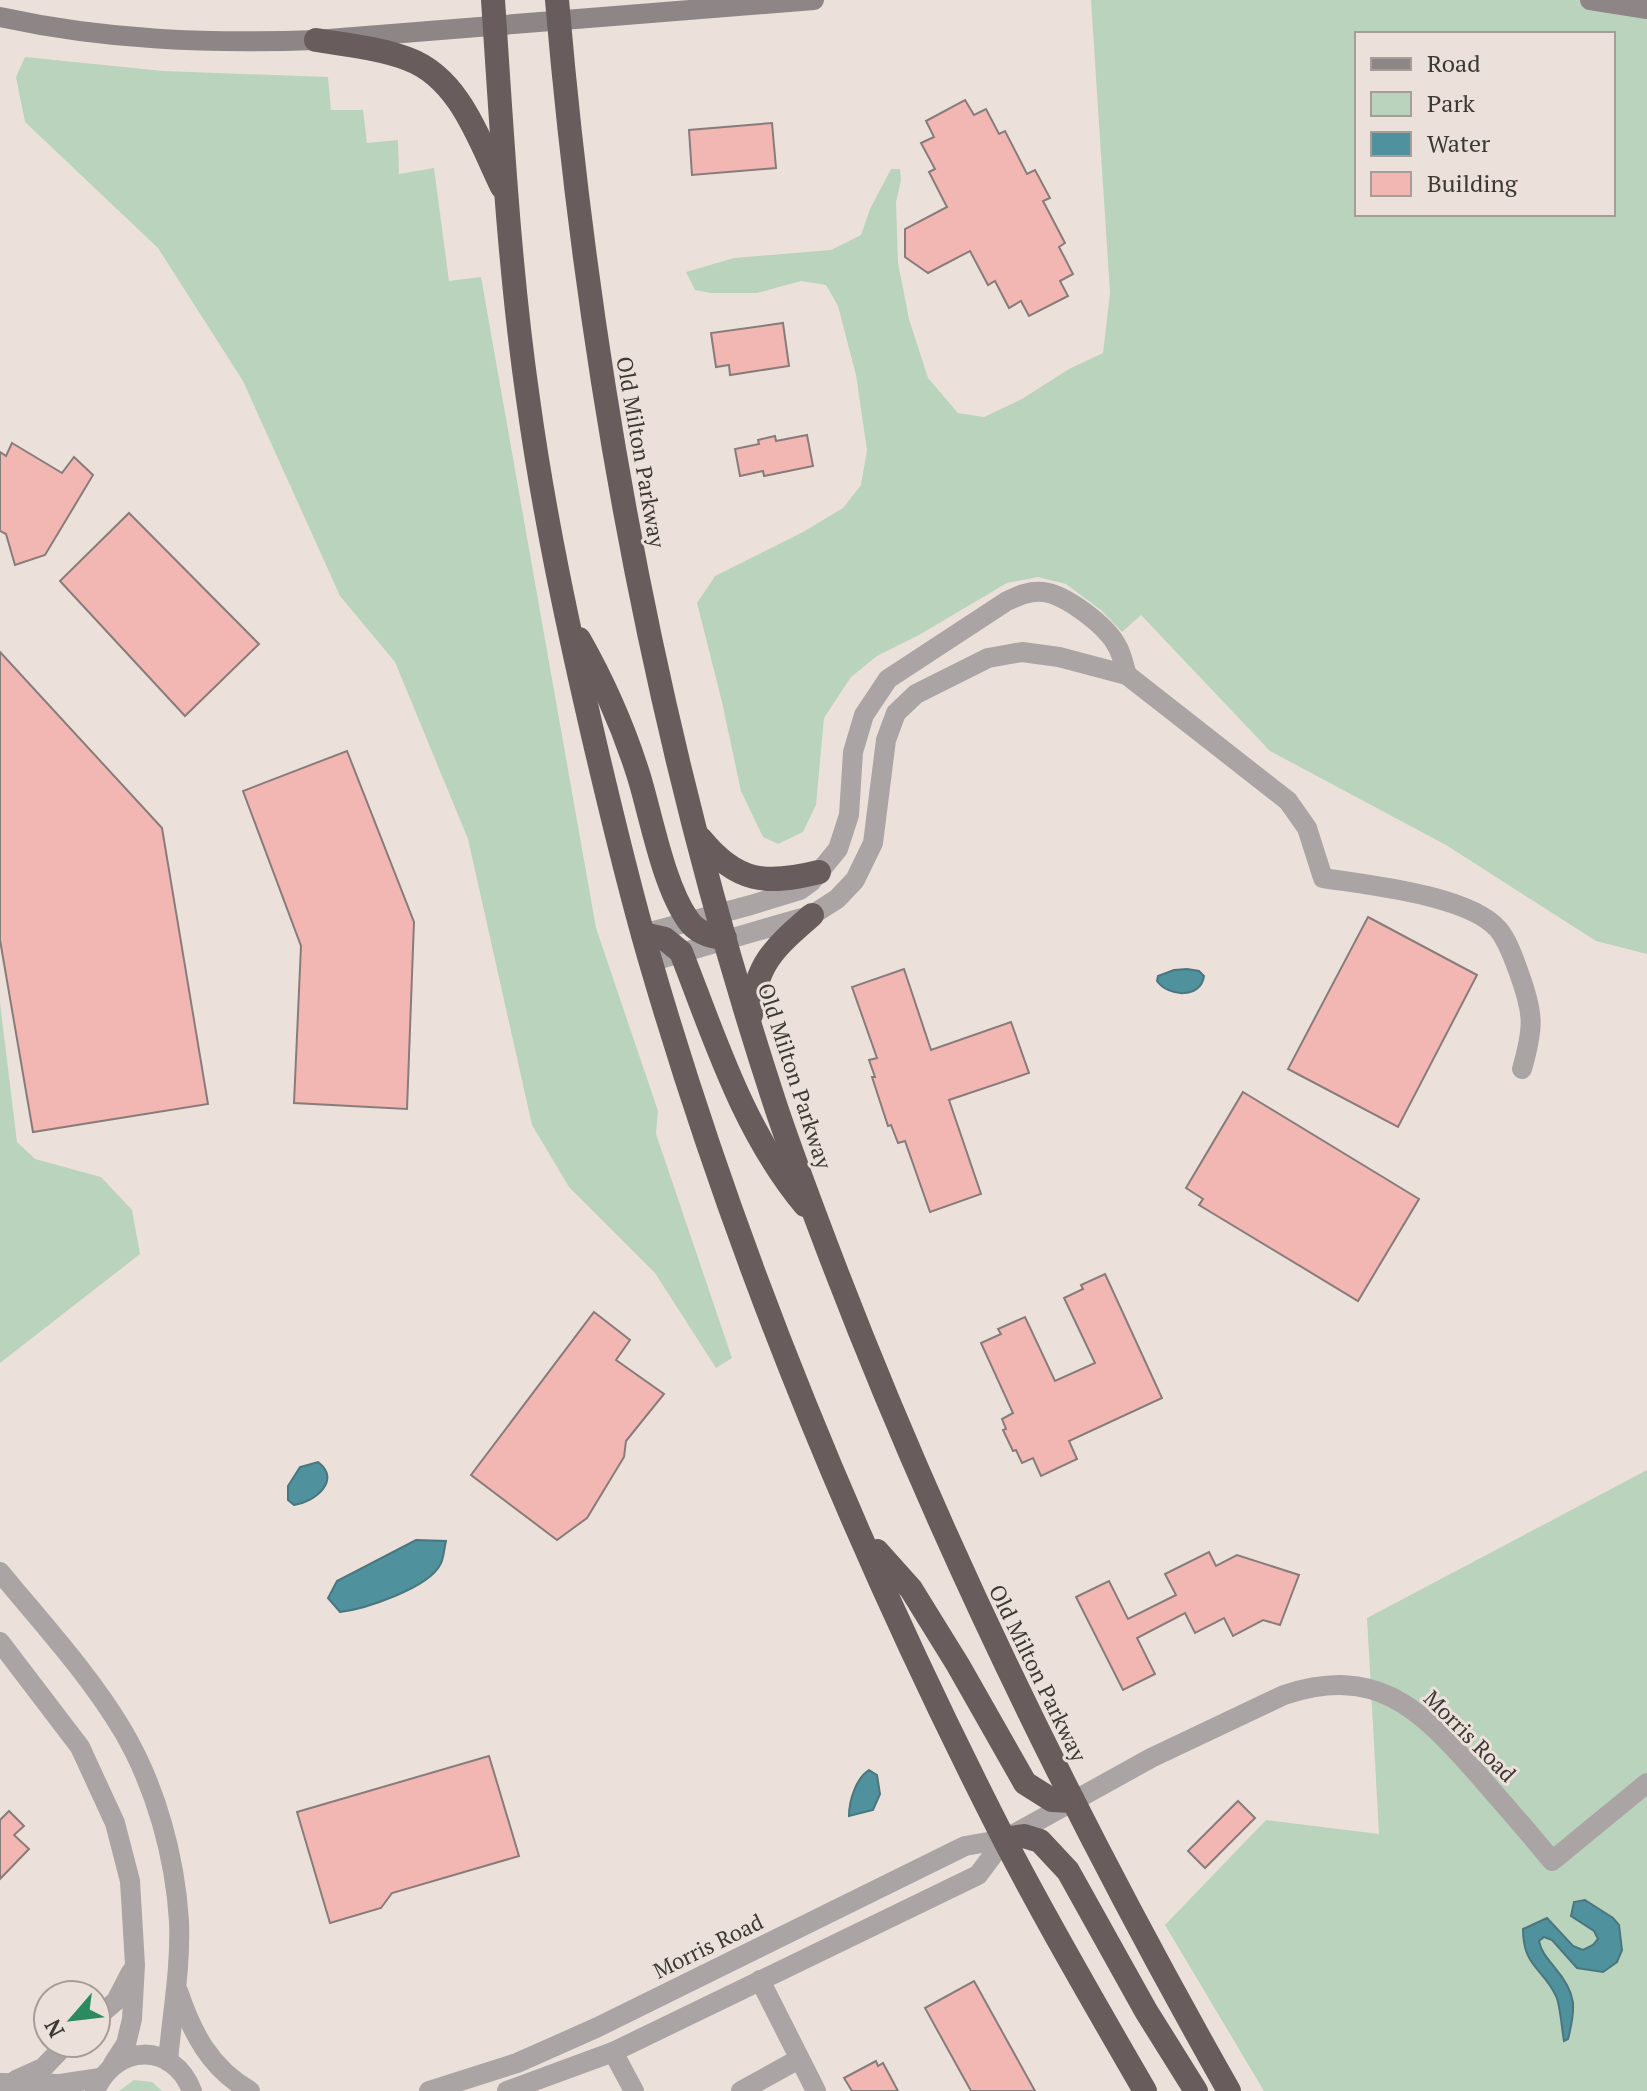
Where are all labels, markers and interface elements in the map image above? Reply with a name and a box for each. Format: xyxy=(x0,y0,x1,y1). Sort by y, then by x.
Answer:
legend xyxy=(1355,32,1615,216)
text: Road xyxy=(1427,47,1481,79)
text: Park xyxy=(1427,87,1476,119)
text: Water xyxy=(1427,127,1491,159)
text: Building xyxy=(1427,167,1518,199)
street label: Old Milton Parkway xyxy=(610,354,673,551)
street label: Old Milton Parkway xyxy=(752,979,839,1173)
street label: Old Milton Parkway xyxy=(983,1579,1094,1767)
street label: Morris Road xyxy=(1418,1683,1523,1788)
street label: Morris Road xyxy=(648,1906,767,1985)
north arrow xyxy=(32,1979,112,2059)
text: N xyxy=(37,2014,71,2043)

